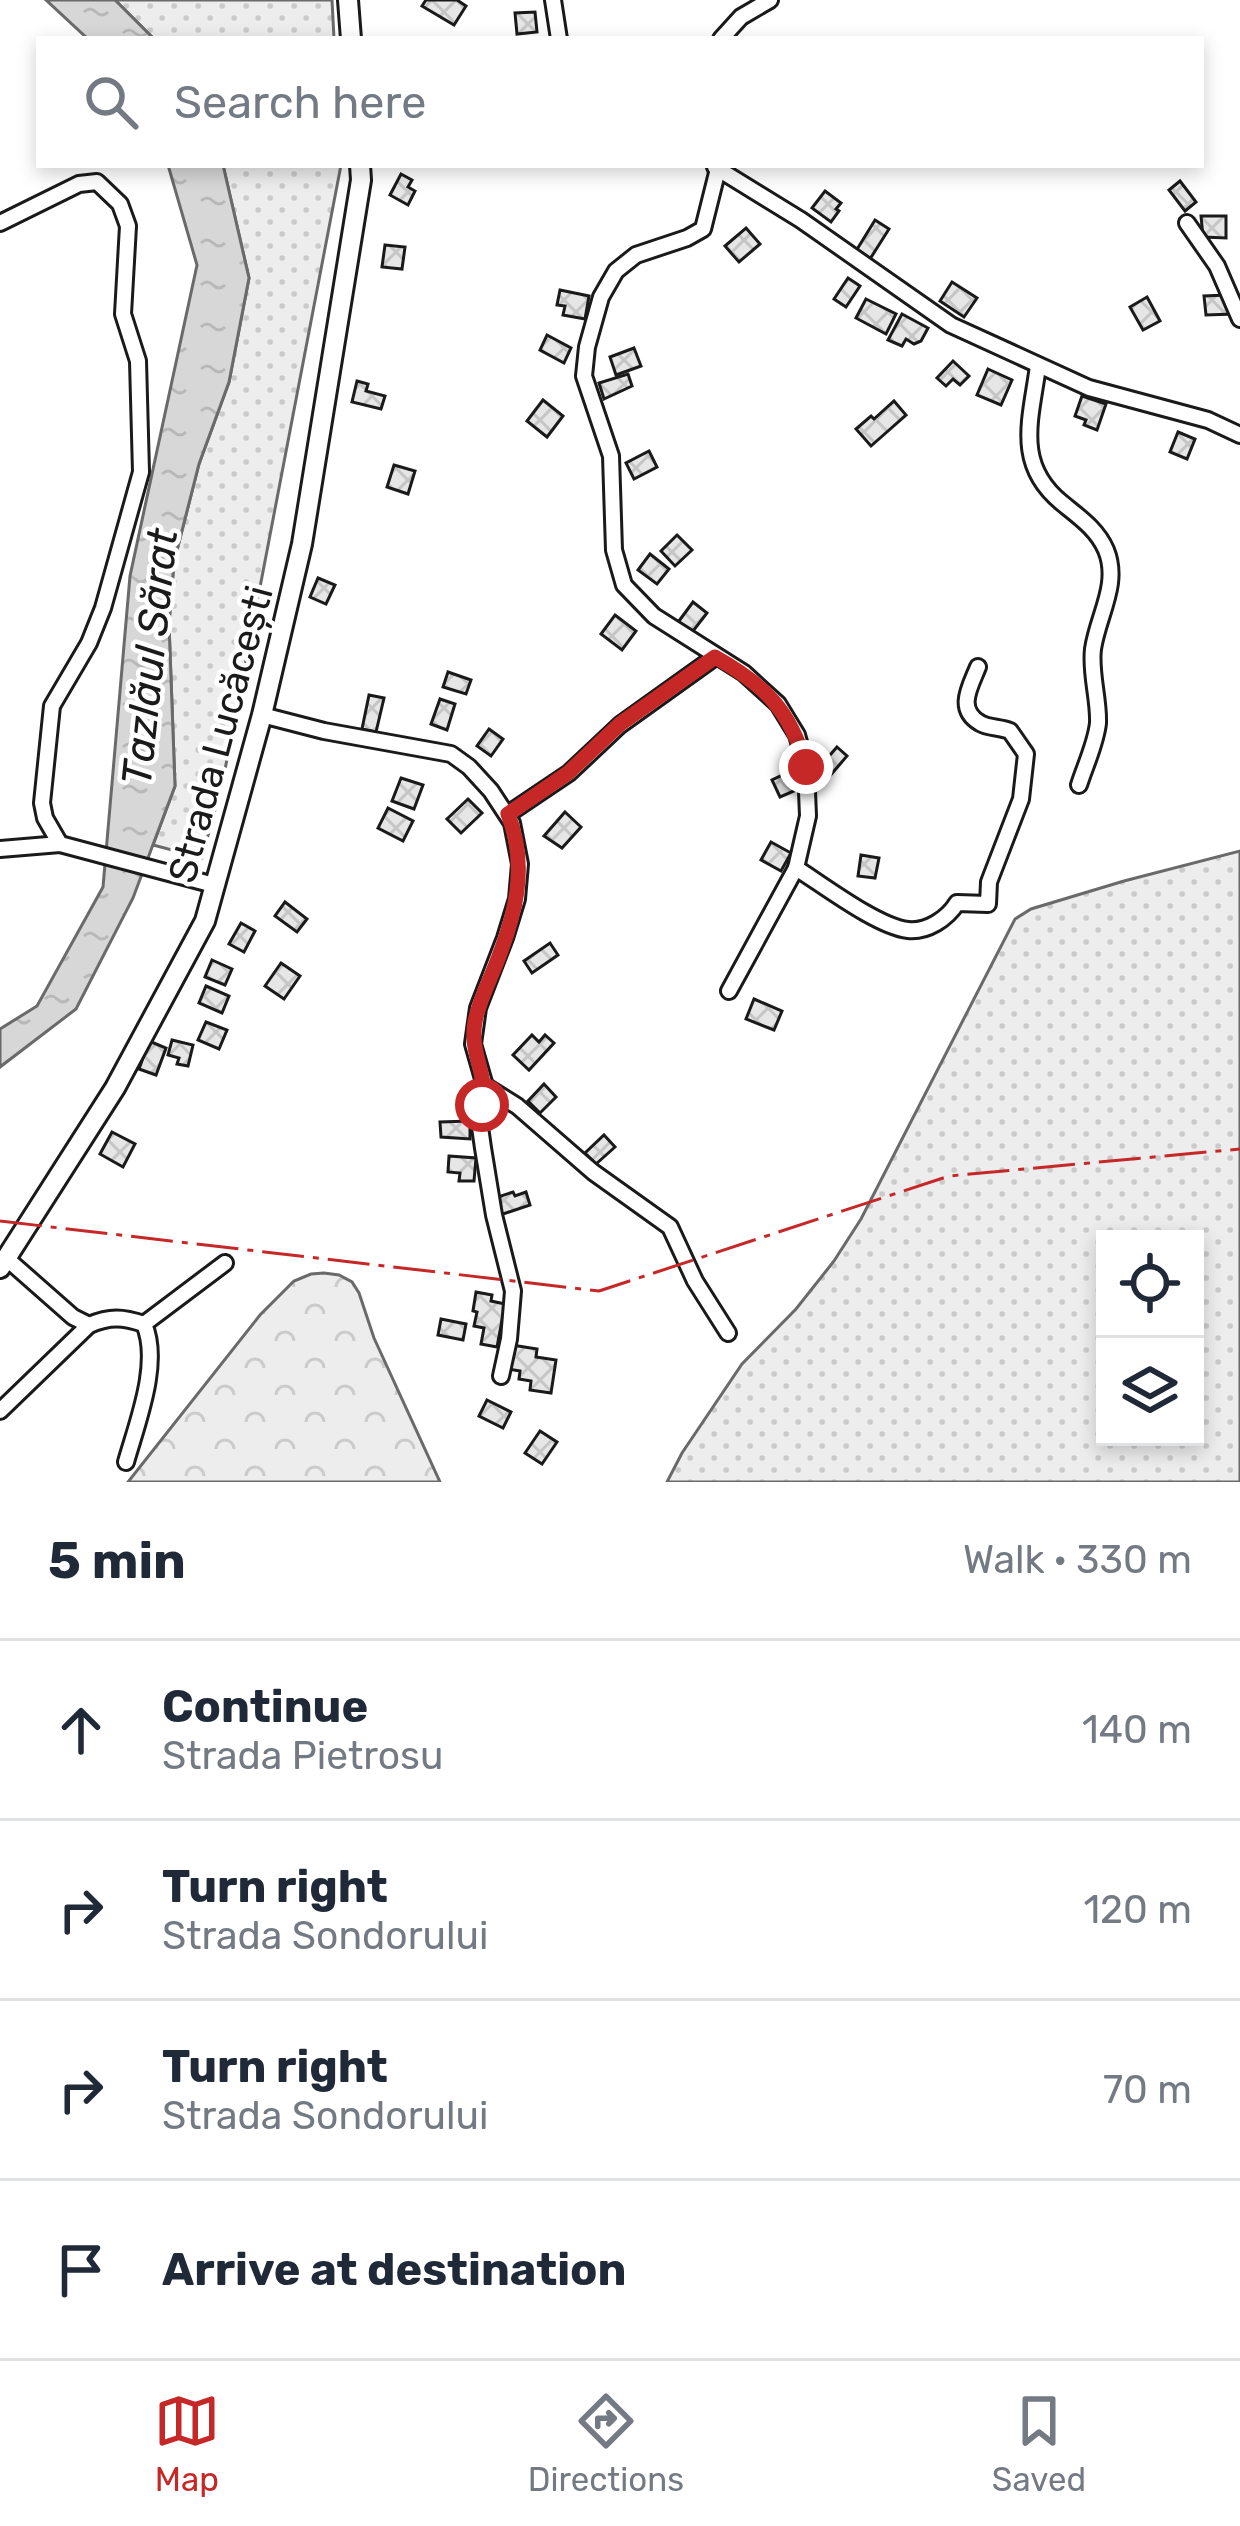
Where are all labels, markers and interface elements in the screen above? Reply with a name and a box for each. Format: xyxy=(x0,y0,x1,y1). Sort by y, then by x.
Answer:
search box xyxy=(36,36,1204,168)
icon: search xyxy=(78,69,144,135)
text: Search here xyxy=(174,76,426,129)
water label: Tazlăul Sărat xyxy=(112,525,188,788)
street label: Strada Lucăcești xyxy=(159,581,283,888)
route end xyxy=(779,740,833,794)
route start xyxy=(455,1078,509,1132)
map controls xyxy=(1096,1230,1204,1446)
button: locate xyxy=(1096,1230,1204,1338)
button: layers xyxy=(1096,1338,1204,1446)
text: 5 min xyxy=(48,1530,186,1591)
text: Walk · 330 m xyxy=(963,1537,1192,1583)
text: Continue xyxy=(162,1680,368,1733)
icon: ahead xyxy=(48,1697,114,1763)
text: 140 m xyxy=(1082,1707,1192,1753)
text: Strada Pietrosu xyxy=(162,1733,443,1779)
text: Turn right xyxy=(162,1860,388,1913)
icon: right xyxy=(48,1877,114,1943)
text: 120 m xyxy=(1083,1887,1192,1933)
text: Strada Sondorului xyxy=(162,1913,488,1959)
text: Turn right xyxy=(162,2040,388,2093)
icon: right xyxy=(48,2057,114,2123)
text: 70 m xyxy=(1103,2067,1192,2113)
text: Strada Sondorului xyxy=(162,2093,488,2139)
icon: arrive xyxy=(48,2237,114,2303)
text: Arrive at destination xyxy=(162,2243,627,2296)
tab: Map xyxy=(154,2388,220,2499)
tab: Directions xyxy=(528,2388,684,2499)
tab: Saved xyxy=(992,2388,1086,2499)

